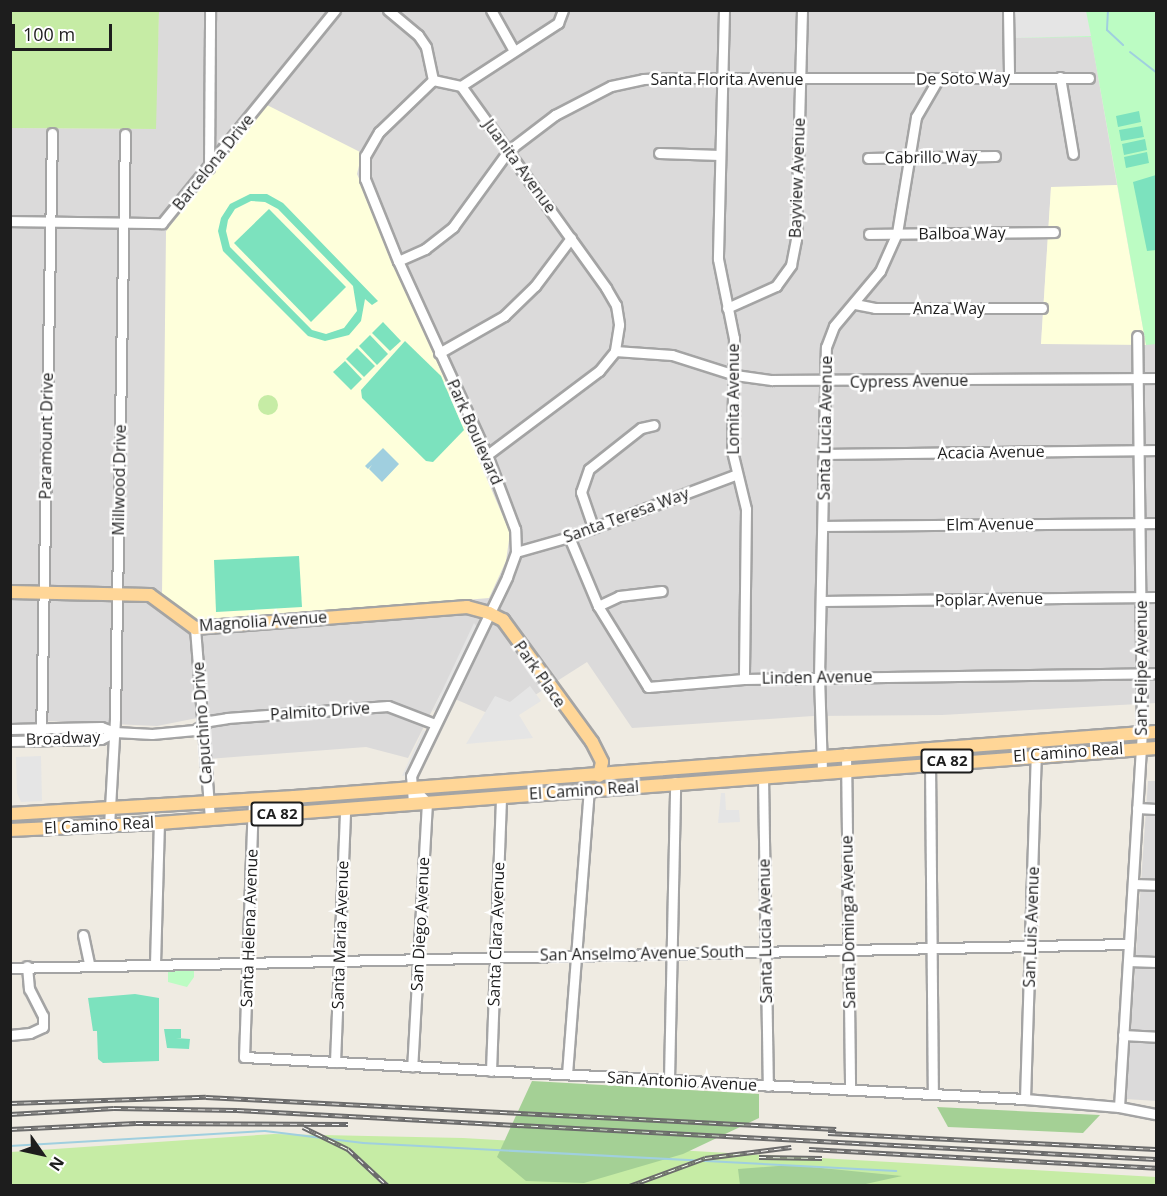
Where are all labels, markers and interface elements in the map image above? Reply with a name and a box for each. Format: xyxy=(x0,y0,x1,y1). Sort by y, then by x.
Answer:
scale bar xyxy=(15,12,116,50)
text: 100 m xyxy=(23,22,75,46)
street label: De Soto Way xyxy=(916,68,1010,88)
street label: Santa Florita Avenue xyxy=(650,69,804,89)
street label: Barcelona Drive xyxy=(168,110,258,214)
street label: Juanita Avenue xyxy=(480,115,560,217)
street label: Bayview Avenue xyxy=(785,117,809,239)
street label: Cabrillo Way xyxy=(884,147,978,167)
street label: Balboa Way xyxy=(918,223,1006,243)
street label: Anza Way xyxy=(913,298,985,318)
street label: Lomita Avenue xyxy=(723,343,743,455)
street label: Santa Lucia Avenue xyxy=(814,355,836,501)
street label: Cypress Avenue xyxy=(850,370,968,392)
street label: Paramount Drive xyxy=(35,372,57,500)
street label: Park Boulevard xyxy=(443,376,507,488)
street label: Millwood Drive xyxy=(108,424,130,536)
street label: Acacia Avenue xyxy=(937,441,1045,463)
street label: Santa Teresa Way xyxy=(561,483,691,547)
street label: Elm Avenue xyxy=(946,514,1034,534)
street label: Poplar Avenue xyxy=(935,588,1043,610)
street label: San Felipe Avenue xyxy=(1131,600,1151,736)
street label: Magnolia Avenue xyxy=(198,607,328,635)
street label: Park Place xyxy=(510,637,570,711)
street label: Capuchino Drive xyxy=(188,661,216,785)
street label: Linden Avenue xyxy=(762,666,872,688)
street label: Palmito Drive xyxy=(269,698,371,724)
street label: Broadway xyxy=(25,727,101,749)
street label: El Camino Real xyxy=(1012,739,1124,765)
road number: CA 82 xyxy=(920,749,974,773)
street label: El Camino Real xyxy=(528,777,640,803)
road number: CA 82 xyxy=(250,802,304,826)
street label: El Camino Real xyxy=(43,813,155,837)
street label: Santa Dominga Avenue xyxy=(837,835,859,1009)
street label: Santa Helena Avenue xyxy=(237,848,261,1008)
street label: San Diego Avenue xyxy=(407,856,433,992)
street label: Santa Lucia Avenue xyxy=(754,858,776,1004)
street label: Santa Maria Avenue xyxy=(328,860,352,1010)
street label: Santa Clara Avenue xyxy=(484,861,508,1007)
street label: San Luis Avenue xyxy=(1019,866,1043,988)
street label: San Anselmo Avenue South xyxy=(540,942,744,964)
street label: San Antonio Avenue xyxy=(606,1067,758,1095)
north arrow xyxy=(12,1124,72,1184)
text: N xyxy=(44,1153,70,1176)

